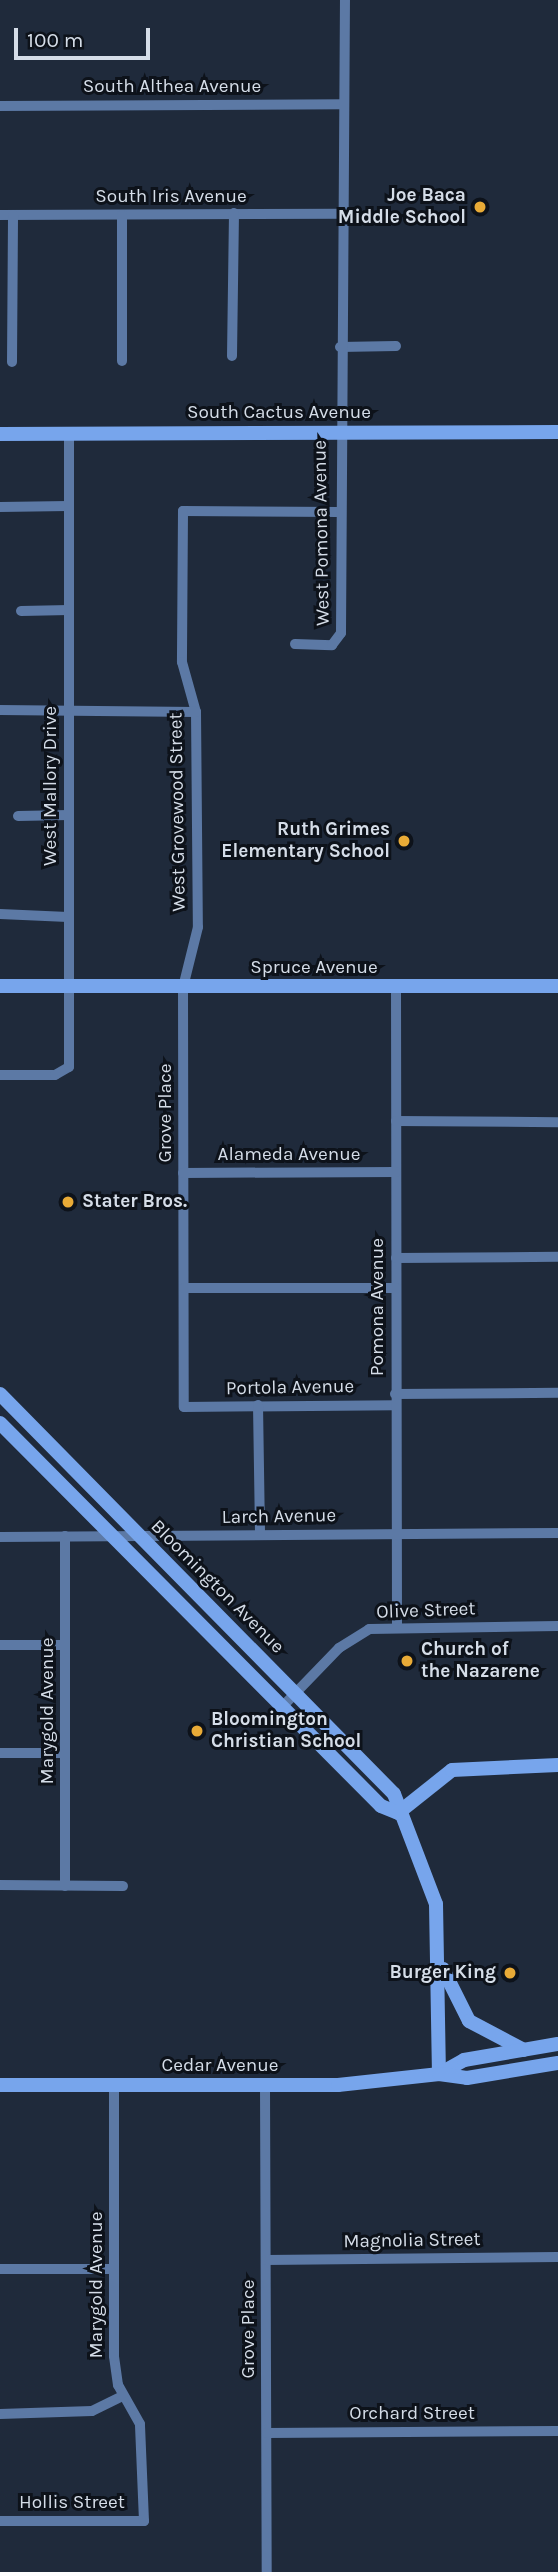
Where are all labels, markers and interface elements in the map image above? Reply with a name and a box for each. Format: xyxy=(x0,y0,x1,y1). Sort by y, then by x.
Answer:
scale bar xyxy=(18,14,154,58)
text: 100 m xyxy=(27,28,84,52)
street label: South Althea Avenue xyxy=(83,76,261,98)
place label: Joe Baca Middle School xyxy=(338,185,466,229)
street label: South Iris Avenue xyxy=(95,186,247,208)
marker: Joe Baca Middle School xyxy=(472,199,488,215)
street label: South Cactus Avenue xyxy=(187,402,371,424)
street label: West Pomona Avenue xyxy=(309,440,335,626)
street label: West Mallory Drive xyxy=(40,706,62,866)
street label: West Grovewood Street xyxy=(165,712,191,912)
place label: Ruth Grimes Elementary School xyxy=(221,819,390,863)
marker: Ruth Grimes Elementary School xyxy=(396,833,412,849)
street label: Spruce Avenue xyxy=(250,957,378,979)
street label: Grove Place xyxy=(155,1063,177,1163)
street label: Alameda Avenue xyxy=(218,1144,360,1166)
place label: Stater Bros. xyxy=(82,1191,187,1213)
marker: Stater Bros. xyxy=(60,1194,76,1210)
street label: Pomona Avenue xyxy=(367,1238,389,1376)
street label: Portola Avenue xyxy=(226,1375,354,1401)
street label: Larch Avenue xyxy=(222,1505,336,1529)
street label: Bloomington Avenue xyxy=(145,1515,289,1659)
street label: Olive Street xyxy=(376,1598,476,1624)
street label: Marygold Avenue xyxy=(37,1638,59,1784)
place label: Church of the Nazarene xyxy=(421,1639,540,1683)
marker: Church of the Nazarene xyxy=(399,1653,415,1669)
place label: Bloomington Christian School xyxy=(211,1709,361,1753)
marker: Bloomington Christian School xyxy=(189,1723,205,1739)
place label: Burger King xyxy=(390,1962,496,1984)
marker: Burger King xyxy=(502,1965,518,1981)
street label: Cedar Avenue xyxy=(161,2055,279,2077)
street label: Marygold Avenue xyxy=(86,2212,108,2358)
street label: Magnolia Street xyxy=(343,2228,481,2254)
street label: Grove Place xyxy=(238,2279,260,2379)
street label: Orchard Street xyxy=(349,2403,475,2425)
street label: Hollis Street xyxy=(19,2492,125,2514)

